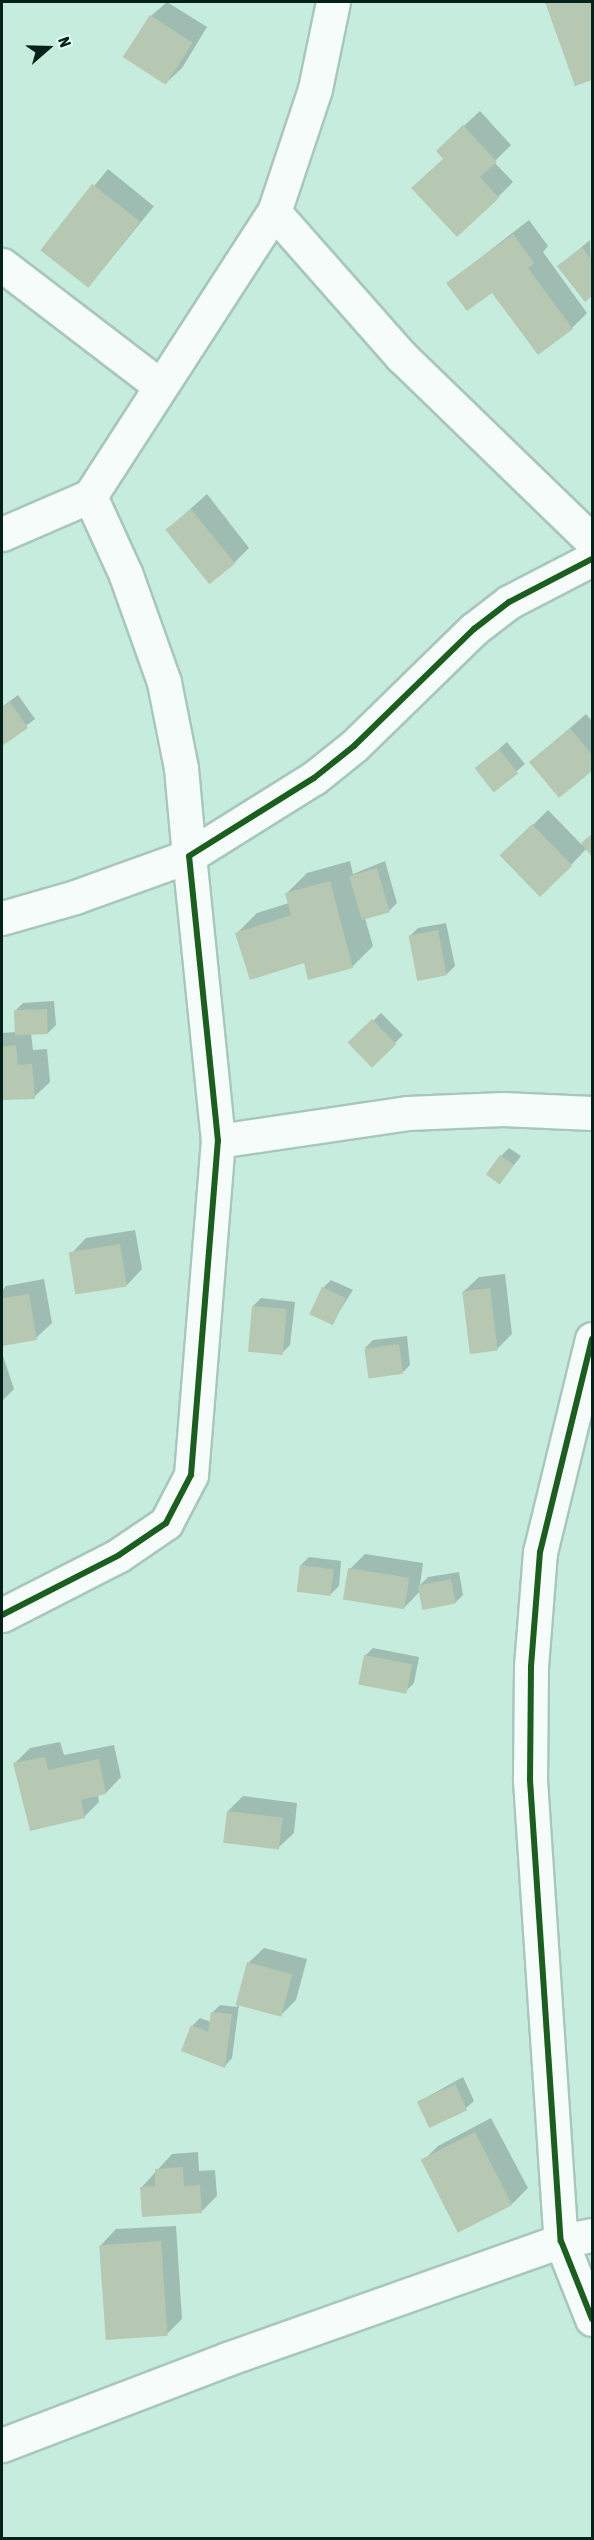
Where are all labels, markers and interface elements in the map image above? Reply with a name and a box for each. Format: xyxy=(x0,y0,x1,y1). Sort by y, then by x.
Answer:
north arrow xyxy=(18,18,78,78)
text: N xyxy=(55,34,75,49)

